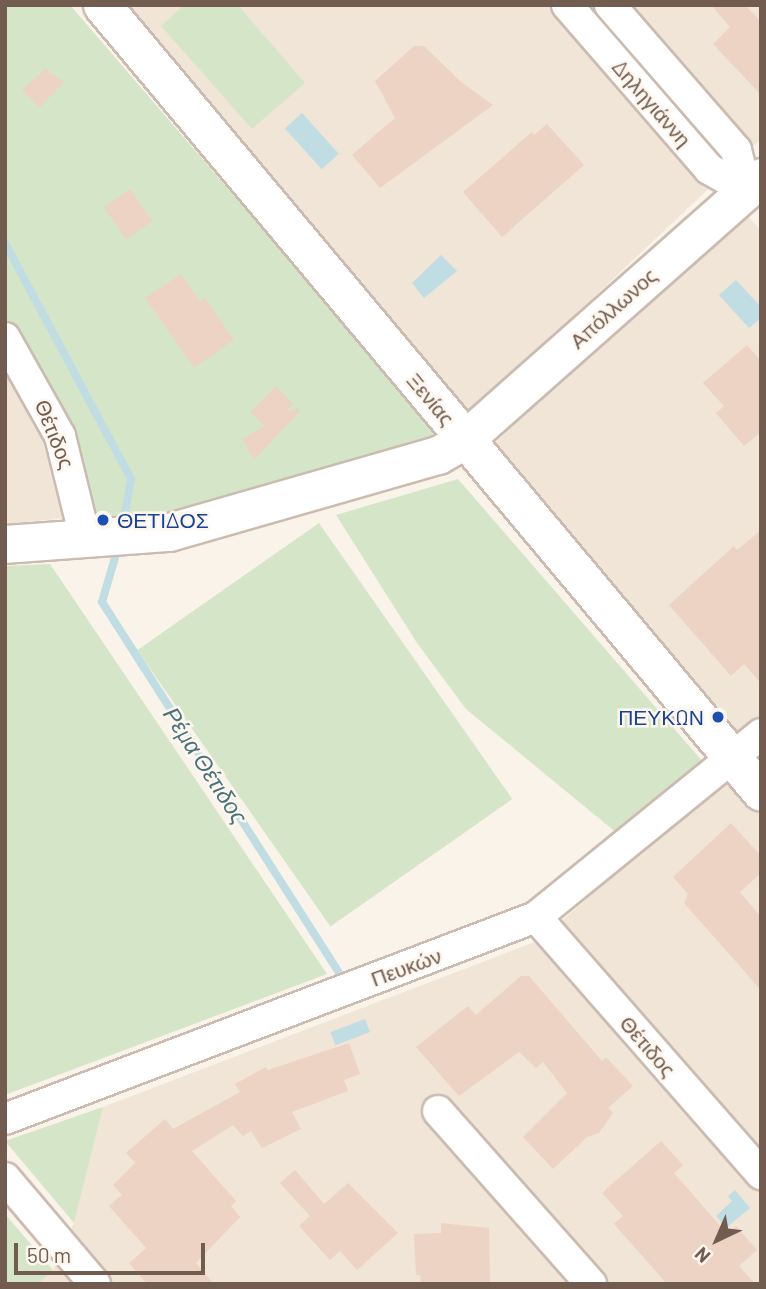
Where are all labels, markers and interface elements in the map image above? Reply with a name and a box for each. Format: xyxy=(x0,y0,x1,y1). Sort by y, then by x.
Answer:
street label: Δηληγιάννη xyxy=(607,54,697,152)
street label: Απόλλωνος xyxy=(564,262,662,354)
street label: Ξενίας xyxy=(402,368,460,430)
street label: Θέτιδος xyxy=(30,396,80,472)
place label: ΘΕΤΙΔΟΣ xyxy=(117,507,209,533)
marker: ΘΕΤΙΔΟΣ xyxy=(95,512,111,528)
water label: Ρέμα Θέτιδος xyxy=(158,701,254,829)
place label: ΠΕΥΚΩΝ xyxy=(618,704,704,730)
marker: ΠΕΥΚΩΝ xyxy=(710,709,726,725)
street label: Πευκών xyxy=(367,943,445,991)
street label: Θέτιδος xyxy=(615,1011,681,1081)
north arrow xyxy=(682,1205,752,1275)
scale bar xyxy=(18,1230,208,1274)
text: 50 m xyxy=(27,1242,71,1267)
text: N xyxy=(690,1243,715,1268)

